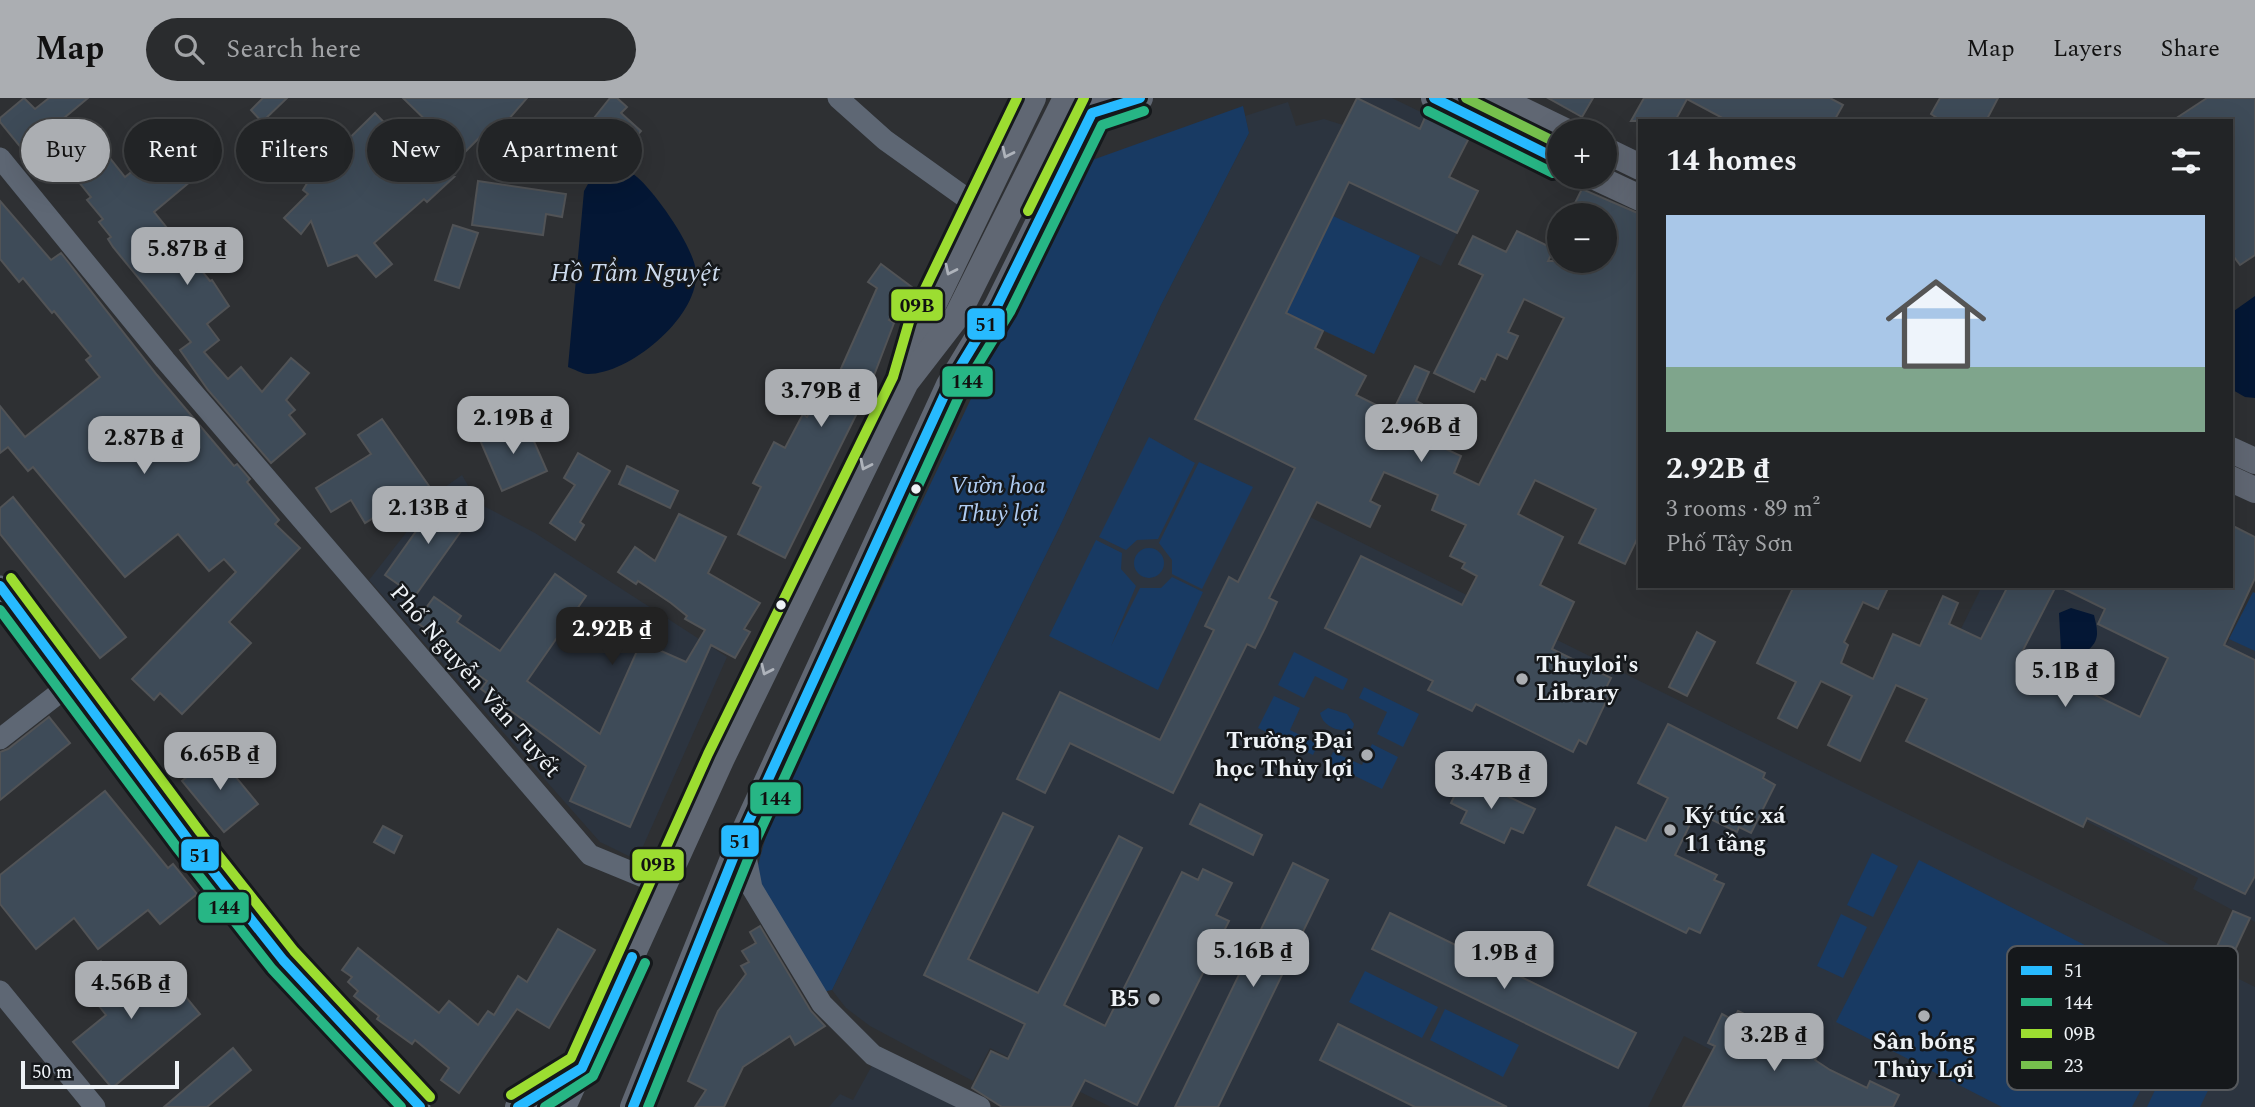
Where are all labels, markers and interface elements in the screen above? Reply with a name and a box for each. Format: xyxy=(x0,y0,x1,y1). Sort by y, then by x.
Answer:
search box xyxy=(146,18,636,81)
text: Map xyxy=(35,24,104,74)
text: Search here xyxy=(226,29,361,69)
icon: search xyxy=(170,30,208,68)
text: Map xyxy=(1966,31,2015,67)
text: Layers xyxy=(2053,31,2123,67)
text: Share xyxy=(2161,31,2220,67)
chip: Buy xyxy=(21,119,110,182)
chip: Rent xyxy=(124,119,222,182)
chip: Filters xyxy=(236,119,353,182)
chip: New xyxy=(367,119,464,182)
chip: Apartment xyxy=(478,119,642,182)
map controls xyxy=(1547,119,1617,273)
button: + xyxy=(1547,119,1617,189)
text: 14 homes xyxy=(1666,138,1797,184)
icon: filters xyxy=(2167,142,2205,180)
one-way arrow xyxy=(1001,146,1015,158)
button: − xyxy=(1547,203,1617,273)
pin: 5.87B ₫ xyxy=(122,228,252,287)
text: 5.87B ₫ xyxy=(147,232,227,267)
water label: Hồ Tẩm Nguyệt xyxy=(550,253,720,293)
icon: home xyxy=(1873,261,1999,387)
one-way arrow xyxy=(944,263,958,275)
line badge: 09B xyxy=(890,288,944,322)
text: 09B xyxy=(900,292,934,321)
line badge: 51 xyxy=(966,307,1006,341)
text: 51 xyxy=(975,311,997,340)
line badge: 144 xyxy=(941,365,994,398)
text: 144 xyxy=(951,368,983,397)
pin: 3.79B ₫ xyxy=(756,370,886,429)
text: 3.79B ₫ xyxy=(781,374,861,409)
pin: 2.19B ₫ xyxy=(448,396,578,456)
text: 2.19B ₫ xyxy=(473,401,553,436)
pin: 2.96B ₫ xyxy=(1356,404,1486,464)
text: 2.96B ₫ xyxy=(1381,409,1461,444)
pin: 2.87B ₫ xyxy=(79,416,209,476)
text: 2.87B ₫ xyxy=(104,421,184,456)
text: 2.92B ₫ xyxy=(1666,446,1770,492)
one-way arrow xyxy=(859,458,873,470)
park label: Vườn hoa Thuỷ lợi xyxy=(950,468,1046,532)
unlabelled marker xyxy=(909,482,923,496)
pin: 2.13B ₫ xyxy=(363,486,493,546)
text: 2.13B ₫ xyxy=(388,491,468,526)
text: 3 rooms · 89 m² xyxy=(1666,492,1820,527)
text: Phố Tây Sơn xyxy=(1666,527,1793,562)
street label: Phố Nguyễn Văn Tuyết xyxy=(381,576,569,786)
unlabelled marker xyxy=(774,598,788,612)
pin: 2.92B ₫ xyxy=(547,608,677,667)
text: 2.92B ₫ xyxy=(572,612,652,647)
place label: Thuyloi's Library xyxy=(1536,647,1639,711)
pin: 5.1B ₫ xyxy=(2008,650,2122,709)
text: 5.1B ₫ xyxy=(2032,654,2098,689)
one-way arrow xyxy=(760,663,774,675)
marker: Thuyloi's Library xyxy=(1514,671,1530,687)
place label: Trường Đại học Thủy lợi xyxy=(1215,723,1353,787)
pin: 6.65B ₫ xyxy=(155,732,285,792)
text: 6.65B ₫ xyxy=(180,737,260,772)
marker: Trường Đại học Thủy lợi xyxy=(1359,747,1375,763)
pin: 3.47B ₫ xyxy=(1426,752,1556,811)
text: 3.47B ₫ xyxy=(1451,756,1531,791)
line badge: 144 xyxy=(749,781,802,815)
text: 144 xyxy=(759,785,791,814)
place label: Ký túc xá 11 tầng xyxy=(1684,798,1786,862)
marker: Ký túc xá 11 tầng xyxy=(1662,822,1678,838)
line badge: 51 xyxy=(720,824,760,858)
text: 51 xyxy=(729,828,751,857)
line badge: 51 xyxy=(180,838,220,872)
text: 51 xyxy=(189,842,211,871)
line badge: 09B xyxy=(631,848,685,882)
text: 09B xyxy=(641,851,675,880)
line badge: 144 xyxy=(197,891,250,924)
text: 144 xyxy=(208,894,240,923)
pin: 5.16B ₫ xyxy=(1188,930,1318,989)
pin: 1.9B ₫ xyxy=(1447,932,1561,991)
text: 5.16B ₫ xyxy=(1213,934,1293,969)
text: 1.9B ₫ xyxy=(1471,936,1537,971)
legend xyxy=(2007,946,2238,1090)
text: 51 xyxy=(2064,957,2083,986)
pin: 4.56B ₫ xyxy=(66,962,196,1021)
text: 4.56B ₫ xyxy=(91,966,171,1001)
place label: B5 xyxy=(1110,981,1140,1017)
text: 144 xyxy=(2064,989,2093,1018)
marker: B5 xyxy=(1146,991,1162,1007)
marker: Sân bóng Thủy Lợi xyxy=(1916,1008,1932,1024)
pin: 3.2B ₫ xyxy=(1717,1014,1831,1073)
text: 3.2B ₫ xyxy=(1741,1018,1807,1053)
text: 09B xyxy=(2064,1020,2096,1049)
place label: Sân bóng Thủy Lợi xyxy=(1873,1024,1975,1088)
text: 23 xyxy=(2064,1052,2084,1081)
scale bar xyxy=(21,1058,178,1090)
text: 50 m xyxy=(32,1058,72,1087)

